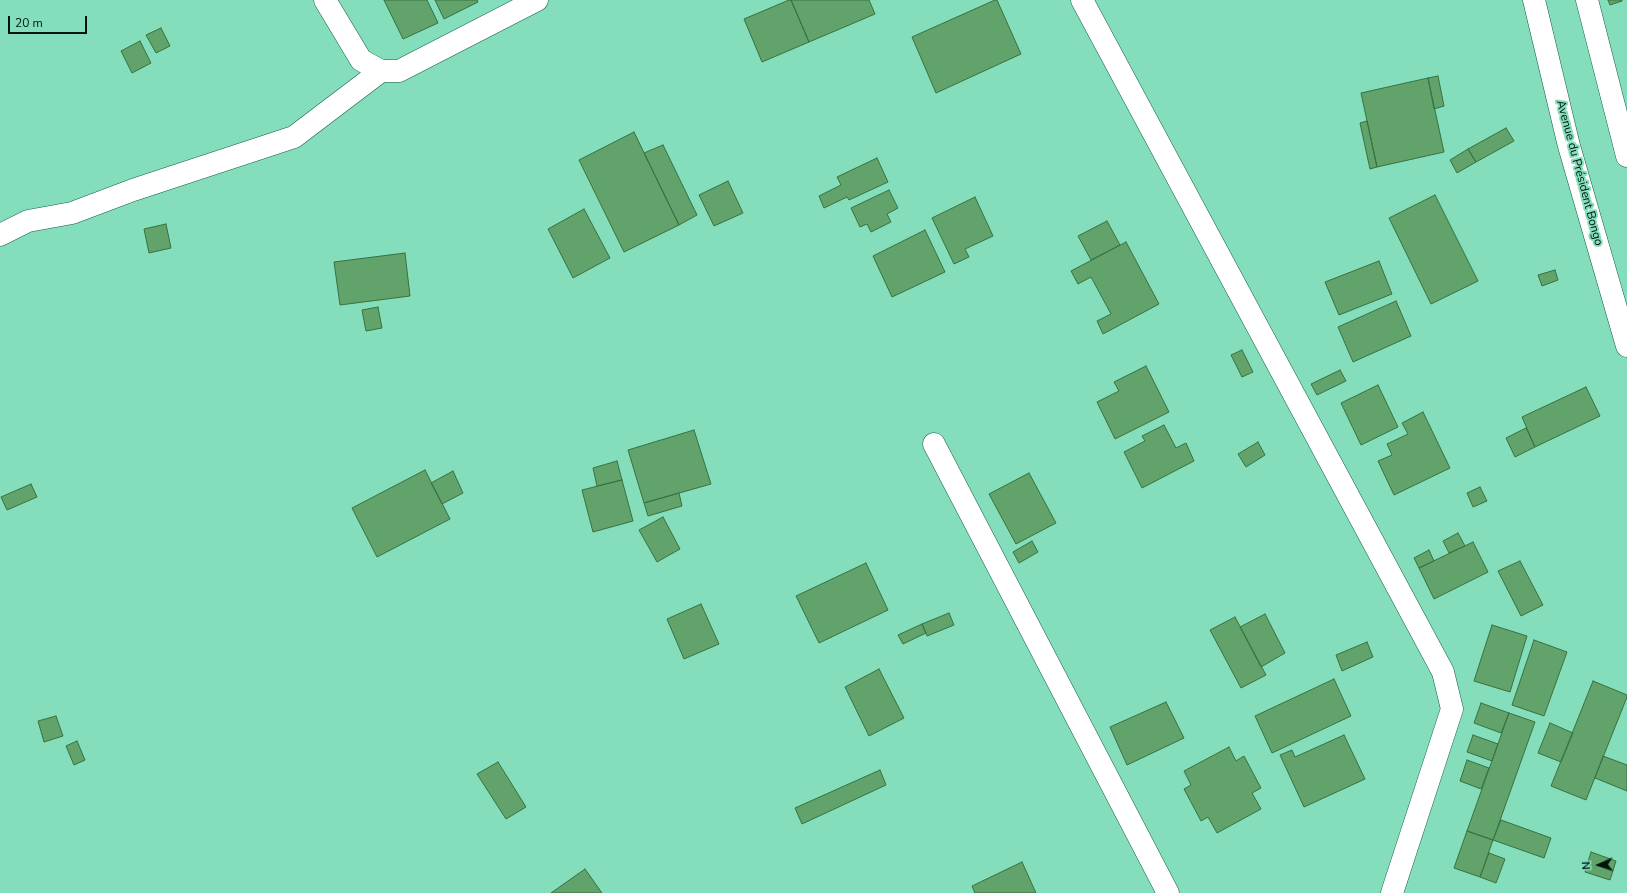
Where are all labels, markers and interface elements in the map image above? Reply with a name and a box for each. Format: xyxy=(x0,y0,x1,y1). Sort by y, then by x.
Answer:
scale bar xyxy=(10,8,89,34)
text: 20 m xyxy=(15,15,43,31)
street label: Avenue du Président Bongo xyxy=(1553,99,1605,247)
north arrow xyxy=(1579,845,1619,885)
text: N xyxy=(1579,861,1594,870)

